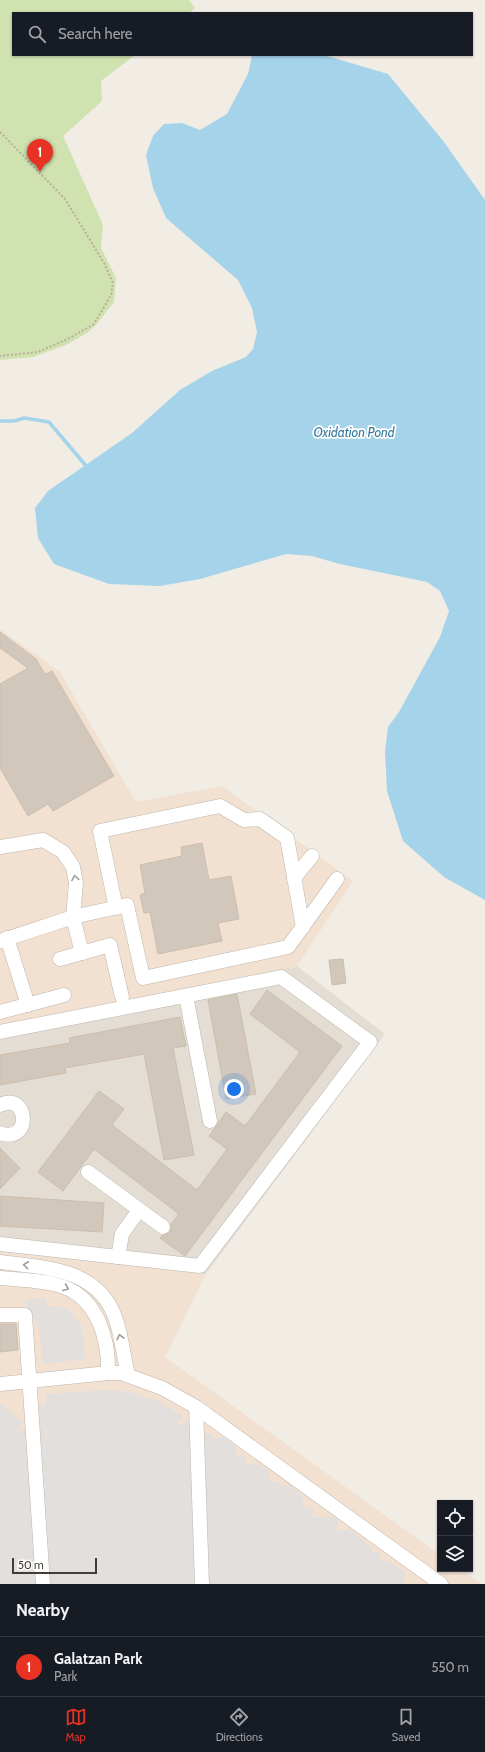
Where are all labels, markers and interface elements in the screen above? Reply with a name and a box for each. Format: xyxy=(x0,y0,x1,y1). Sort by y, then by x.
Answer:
search box xyxy=(12,12,473,56)
icon: search xyxy=(26,23,48,45)
text: Search here xyxy=(58,25,133,43)
pin: 1 xyxy=(27,139,53,172)
water label: Oxidation Pond xyxy=(313,424,395,440)
one-way arrow xyxy=(71,875,80,881)
your location xyxy=(224,1079,244,1099)
one-way arrow xyxy=(23,1261,29,1270)
one-way arrow xyxy=(62,1284,69,1292)
one-way arrow xyxy=(116,1334,124,1340)
map controls xyxy=(437,1500,473,1572)
button: locate xyxy=(437,1500,473,1536)
button: layers xyxy=(437,1536,473,1572)
scale bar xyxy=(12,1556,97,1575)
text: 50 m xyxy=(18,1558,44,1572)
text: Nearby xyxy=(16,1600,69,1620)
text: Galatzan Park xyxy=(54,1650,143,1668)
text: 1 xyxy=(27,1659,31,1675)
text: 550 m xyxy=(432,1659,469,1675)
text: Park xyxy=(54,1668,77,1684)
tab: Map xyxy=(65,1706,87,1744)
tab: Directions xyxy=(216,1706,263,1744)
tab: Saved xyxy=(392,1706,420,1744)

